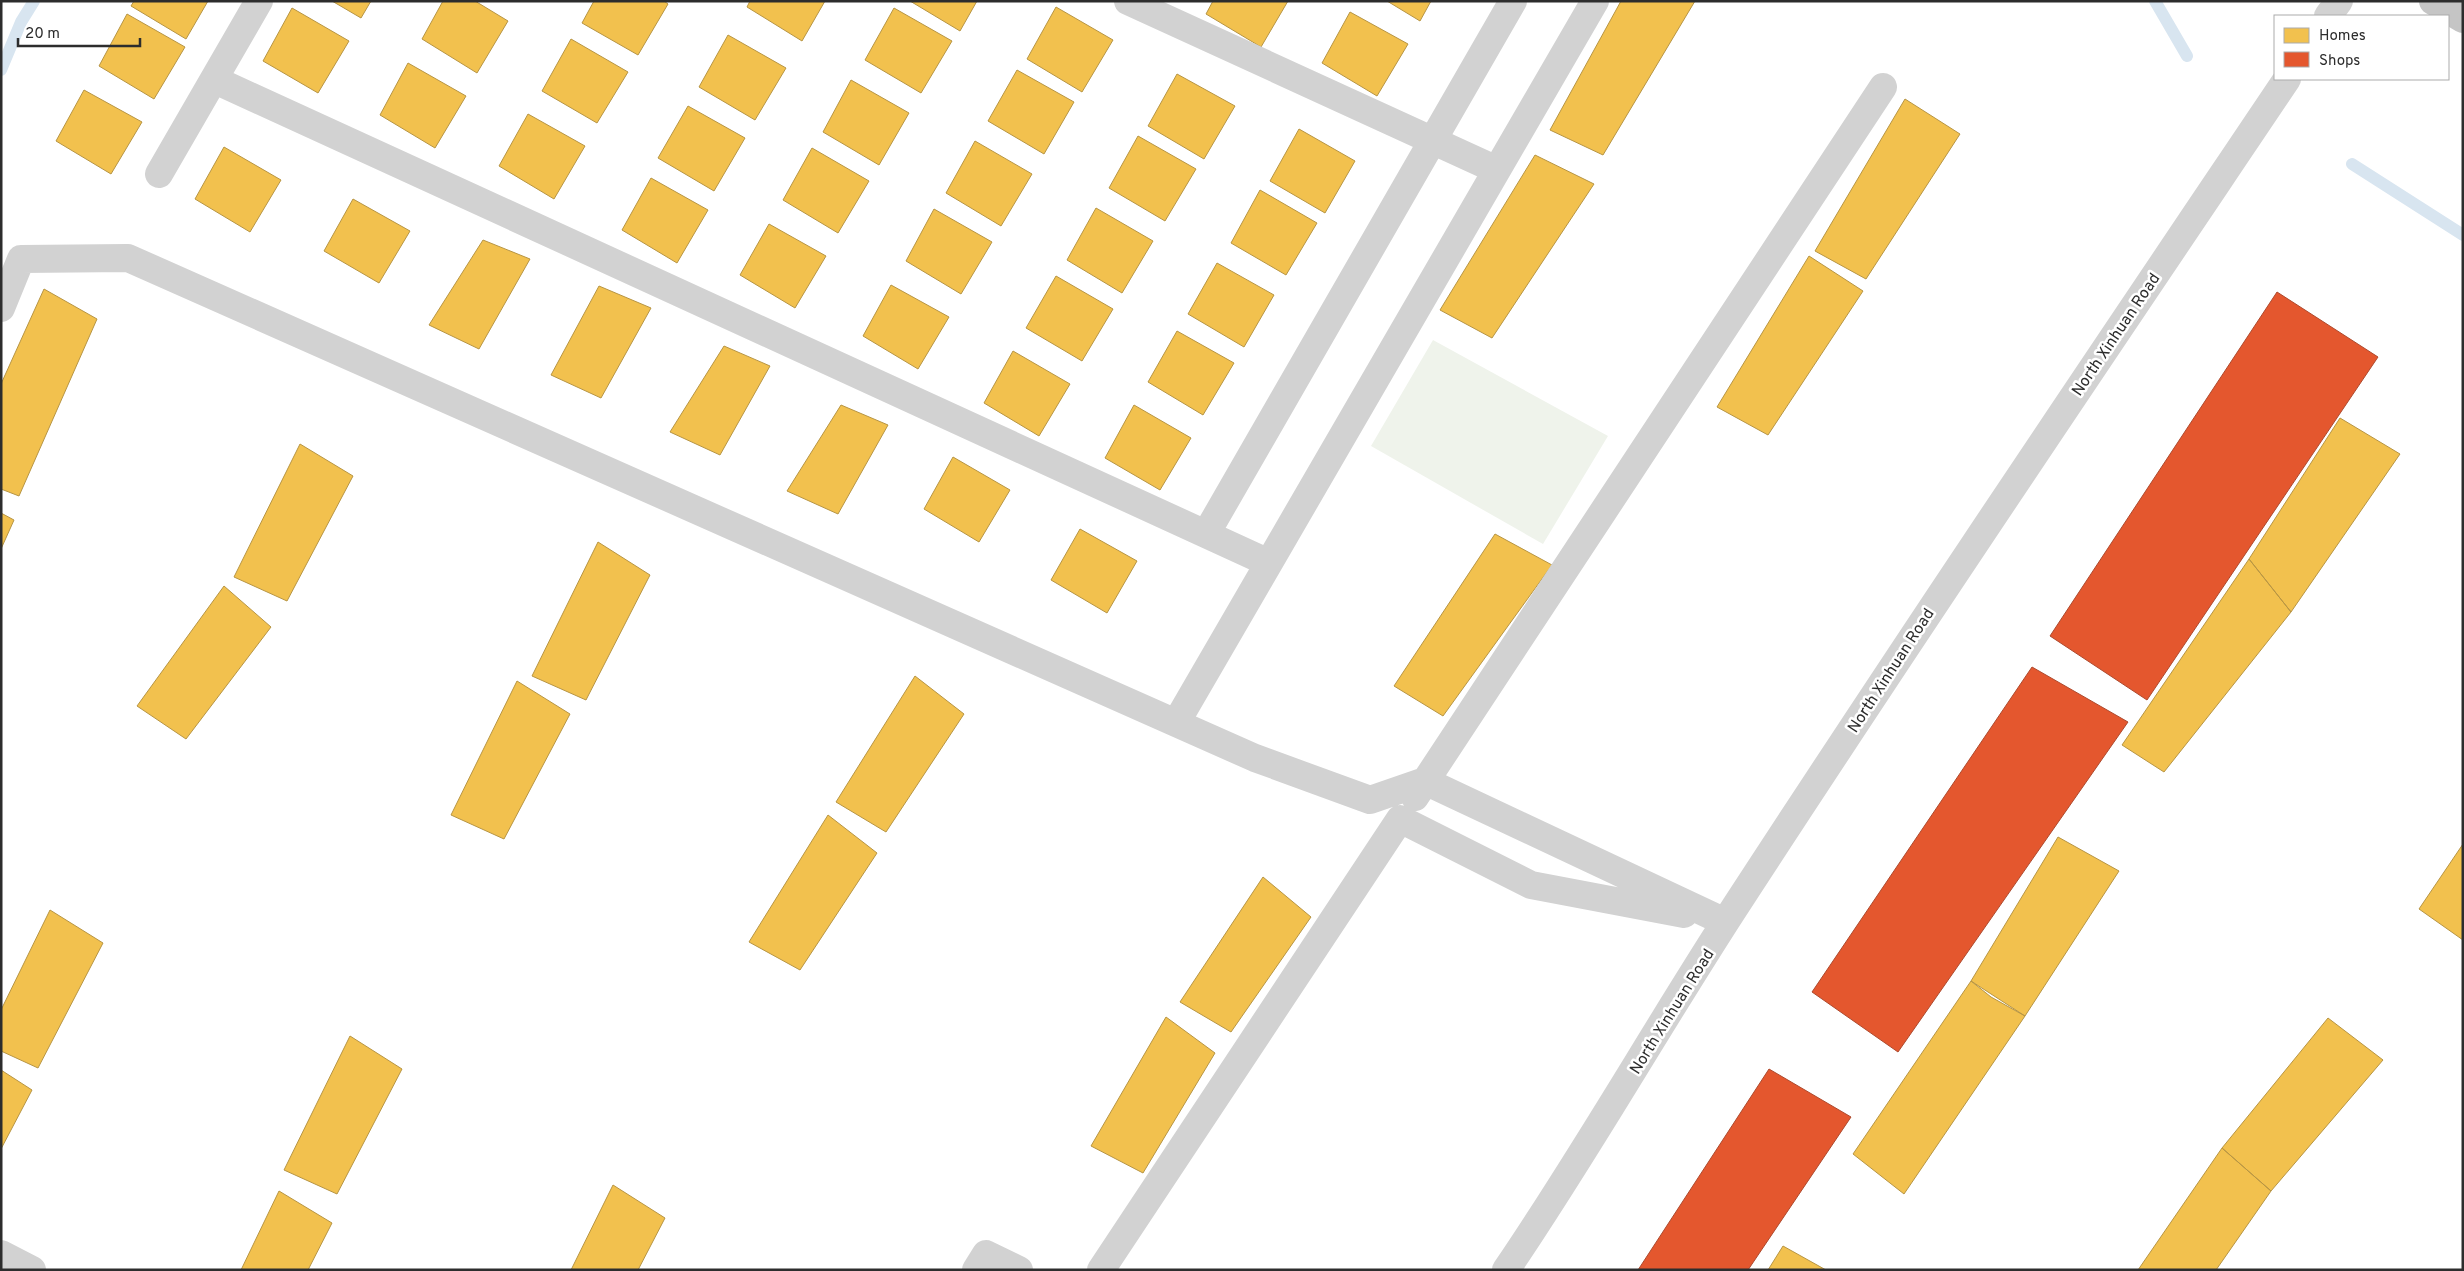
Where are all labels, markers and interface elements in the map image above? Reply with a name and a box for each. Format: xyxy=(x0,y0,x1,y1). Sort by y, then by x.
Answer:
scale bar xyxy=(18,15,140,47)
legend xyxy=(2274,15,2449,80)
text: 20 m xyxy=(25,25,60,44)
text: Homes xyxy=(2319,27,2366,46)
text: Shops xyxy=(2319,52,2360,71)
street label: North Xinhuan Road xyxy=(2068,270,2165,400)
street label: North Xinhuan Road xyxy=(1844,605,1939,737)
street label: North Xinhuan Road xyxy=(1626,946,1719,1078)

